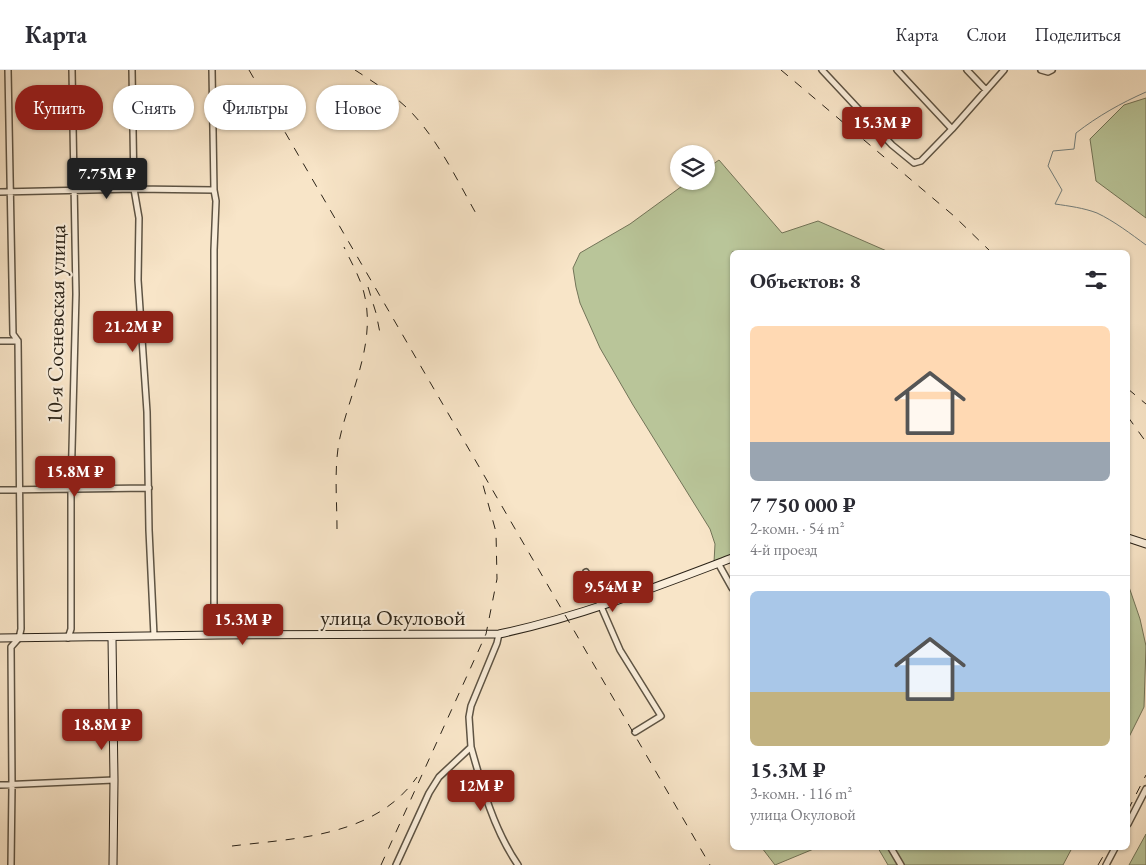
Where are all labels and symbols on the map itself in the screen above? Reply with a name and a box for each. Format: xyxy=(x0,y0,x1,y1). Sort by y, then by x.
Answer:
pin: 15.3M ₽ xyxy=(836,106,928,149)
pin: 7.75M ₽ xyxy=(61,158,153,200)
street label: 10-я Сосневская улица xyxy=(40,224,72,424)
pin: 21.2M ₽ xyxy=(87,310,179,353)
pin: 15.8M ₽ xyxy=(29,456,121,498)
pin: 9.54M ₽ xyxy=(567,570,659,613)
street label: улица Окуловой xyxy=(320,603,466,632)
pin: 15.3M ₽ xyxy=(197,604,289,646)
pin: 18.8M ₽ xyxy=(56,708,148,751)
pin: 12M ₽ xyxy=(446,770,516,812)

